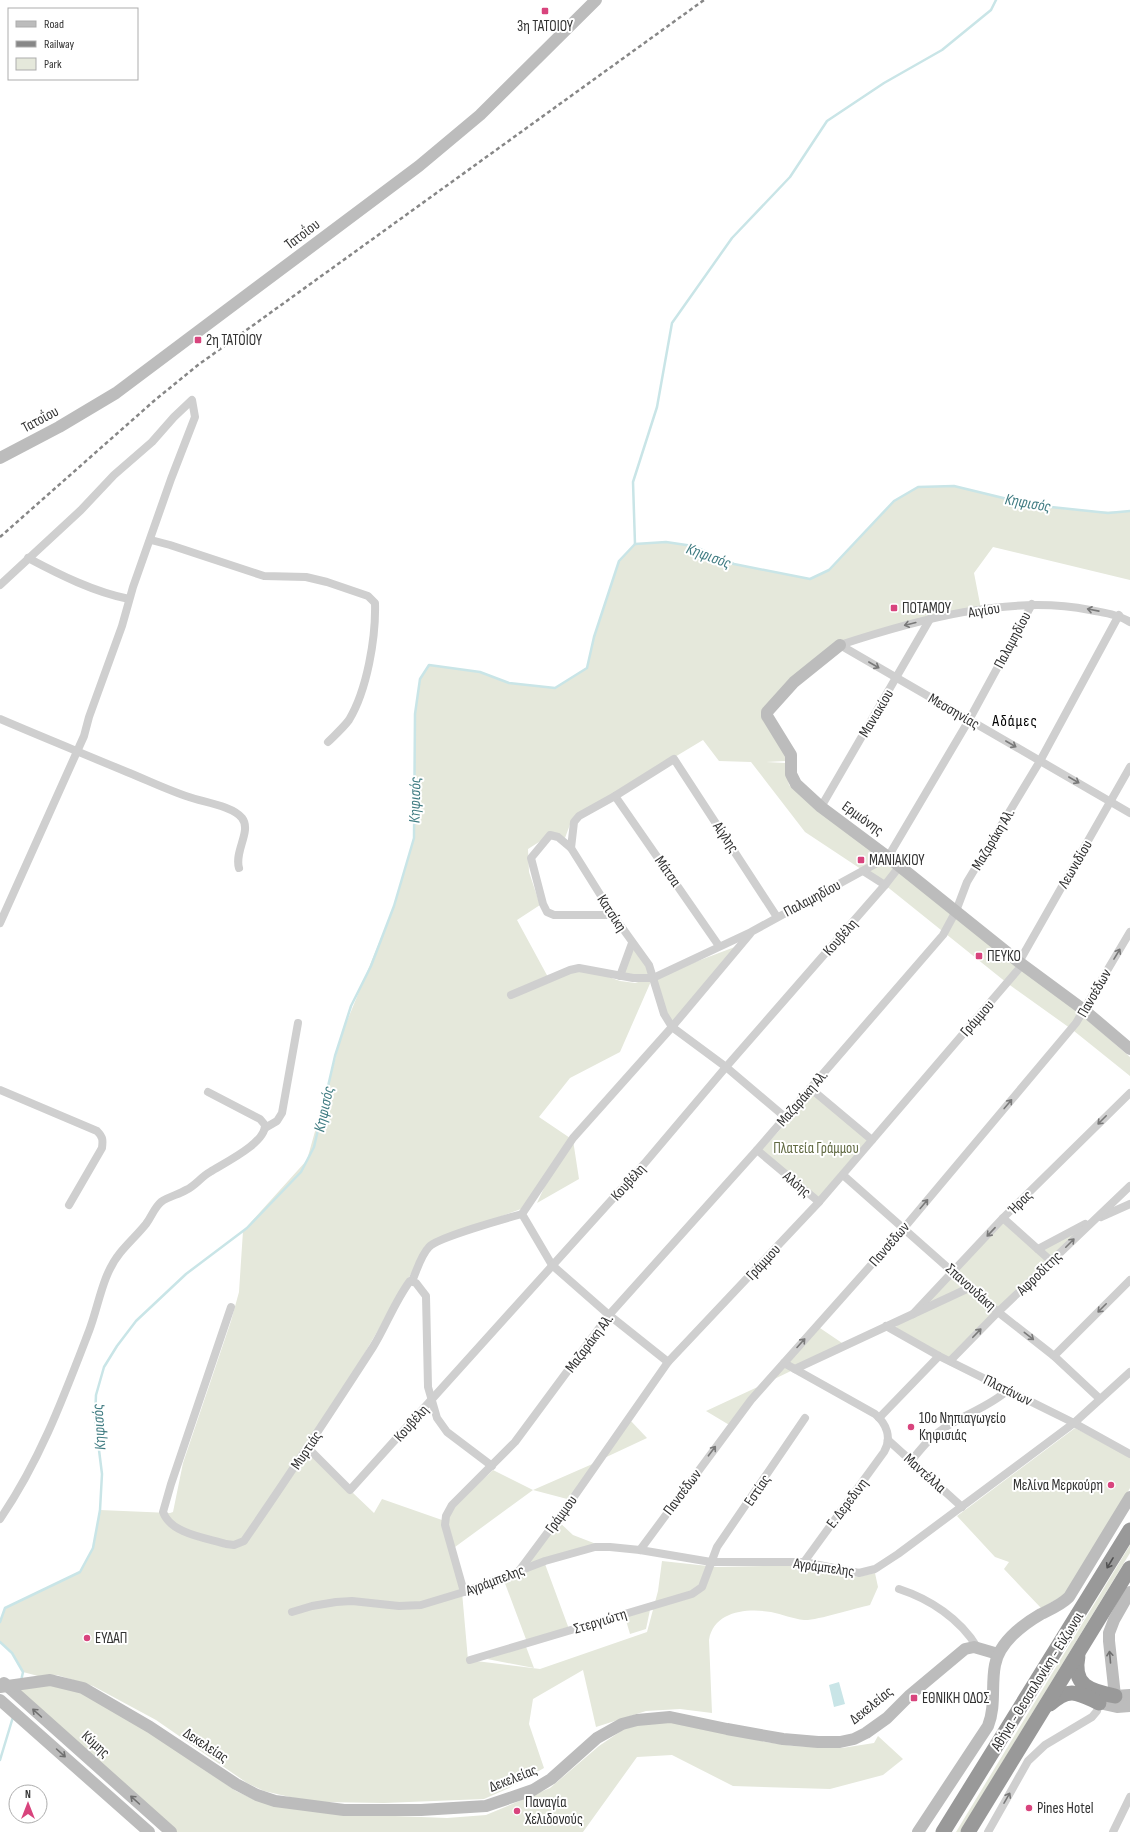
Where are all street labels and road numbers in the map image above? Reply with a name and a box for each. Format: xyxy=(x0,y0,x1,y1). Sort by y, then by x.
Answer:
street label: Τατοΐου xyxy=(281,215,324,254)
street label: Τατοΐου xyxy=(18,402,62,437)
street label: Αιγίου xyxy=(966,599,1001,623)
street label: Παλαμηδίου xyxy=(990,609,1035,672)
street label: Μανιακίου xyxy=(855,686,898,741)
street label: Μεσσηνίας xyxy=(925,689,983,734)
street label: Ερμιόνης xyxy=(838,797,887,840)
street label: Μαζαράκη Αλ. xyxy=(968,805,1019,874)
street label: Αίγλης xyxy=(708,817,743,857)
street label: Λεωνιδίου xyxy=(1054,837,1097,893)
street label: Μάτσα xyxy=(650,852,685,891)
street label: Παλαμηδίου xyxy=(781,876,844,921)
street label: Κατσίκη xyxy=(593,891,631,935)
street label: Κουβέλη xyxy=(819,915,862,960)
street label: Πανσέδων xyxy=(1073,966,1116,1021)
street label: Γράμμου xyxy=(956,996,998,1041)
street label: Μαζαράκη Αλ. xyxy=(773,1066,832,1131)
street label: Κουβέλη xyxy=(607,1160,650,1205)
street label: Αλόης xyxy=(778,1166,815,1202)
street label: Ήρας xyxy=(1003,1186,1037,1219)
street label: Πανσέδων xyxy=(865,1218,914,1270)
street label: Γράμμου xyxy=(742,1240,785,1284)
street label: Αφροδίτης xyxy=(1012,1247,1066,1300)
street label: Σπανουδάκη xyxy=(941,1260,1000,1315)
street label: Μαζαράκη Αλ. xyxy=(561,1310,618,1377)
street label: Πλατάνων xyxy=(980,1371,1035,1410)
street label: Κουβέλη xyxy=(390,1401,433,1446)
street label: Μυρτιάς xyxy=(287,1427,326,1473)
street label: Μαντέλλα xyxy=(900,1449,950,1498)
street label: Πανσέδων xyxy=(659,1465,706,1519)
street label: Εστίας xyxy=(740,1471,775,1510)
street label: Ε. Δερεδινη xyxy=(822,1474,872,1532)
street label: Γράμμου xyxy=(541,1492,582,1537)
street label: Αγράμπελης xyxy=(791,1554,856,1581)
street label: Αγράμπελης xyxy=(462,1561,527,1601)
street label: Στεργιώτη xyxy=(571,1604,629,1639)
street label: Αθήνα - Θεσσαλονίκη - Εύζωνοι xyxy=(986,1608,1088,1755)
street label: Δεκελείας xyxy=(846,1682,897,1729)
street label: Δεκελείας xyxy=(179,1724,232,1767)
street label: Κύμης xyxy=(78,1727,114,1762)
street label: Δεκελείας xyxy=(486,1760,540,1797)

